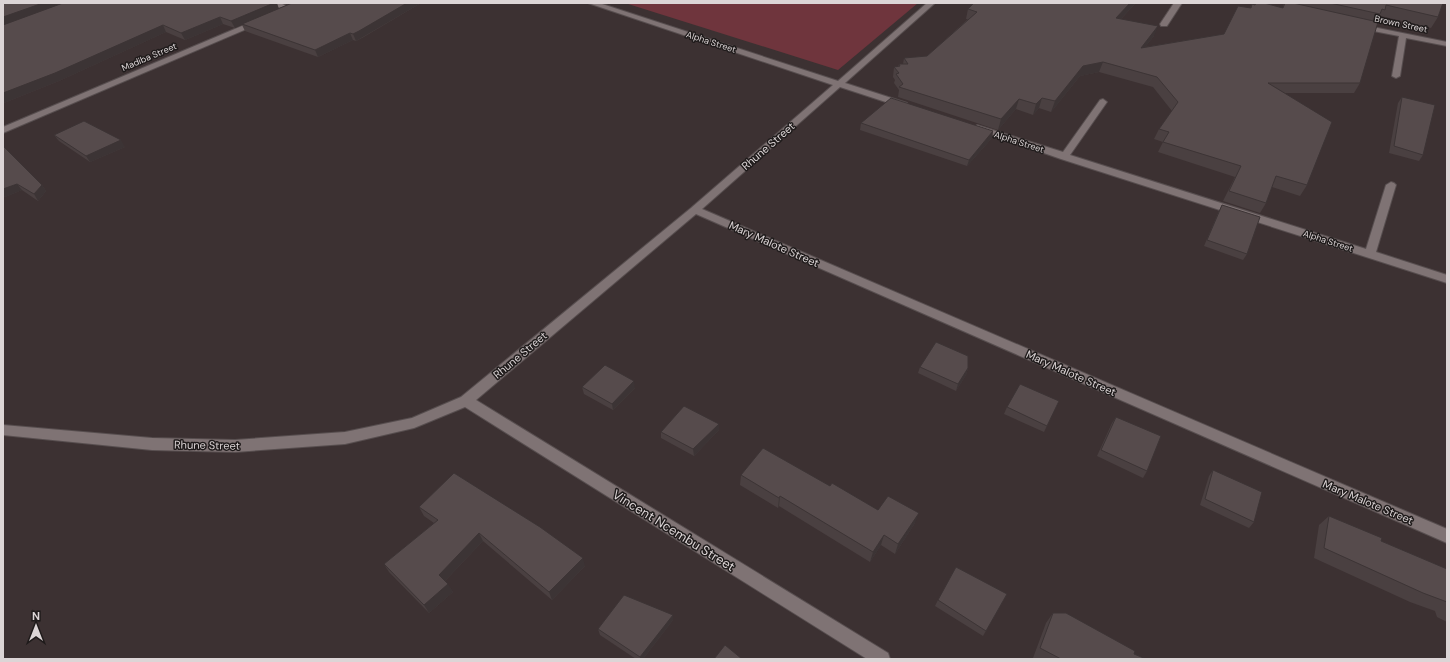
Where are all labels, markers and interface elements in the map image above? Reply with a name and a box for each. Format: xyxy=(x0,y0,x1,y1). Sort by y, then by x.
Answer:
street label: Brown Street xyxy=(1373,13,1429,36)
street label: Alpha Street xyxy=(685,28,738,56)
street label: Madiba Street xyxy=(120,40,179,74)
street label: Rhune Street xyxy=(739,119,797,173)
street label: Alpha Street xyxy=(993,128,1046,156)
street label: Mary Malote Street xyxy=(727,218,821,270)
street label: Alpha Street xyxy=(1302,227,1355,255)
street label: Rhune Street xyxy=(490,328,550,382)
street label: Mary Malote Street xyxy=(1024,347,1118,399)
street label: Rhune Street xyxy=(174,437,240,453)
street label: Mary Malote Street xyxy=(1321,477,1415,527)
street label: Vincent Ncembu Street xyxy=(609,486,738,575)
north arrow xyxy=(16,606,56,646)
text: N xyxy=(32,609,40,623)

